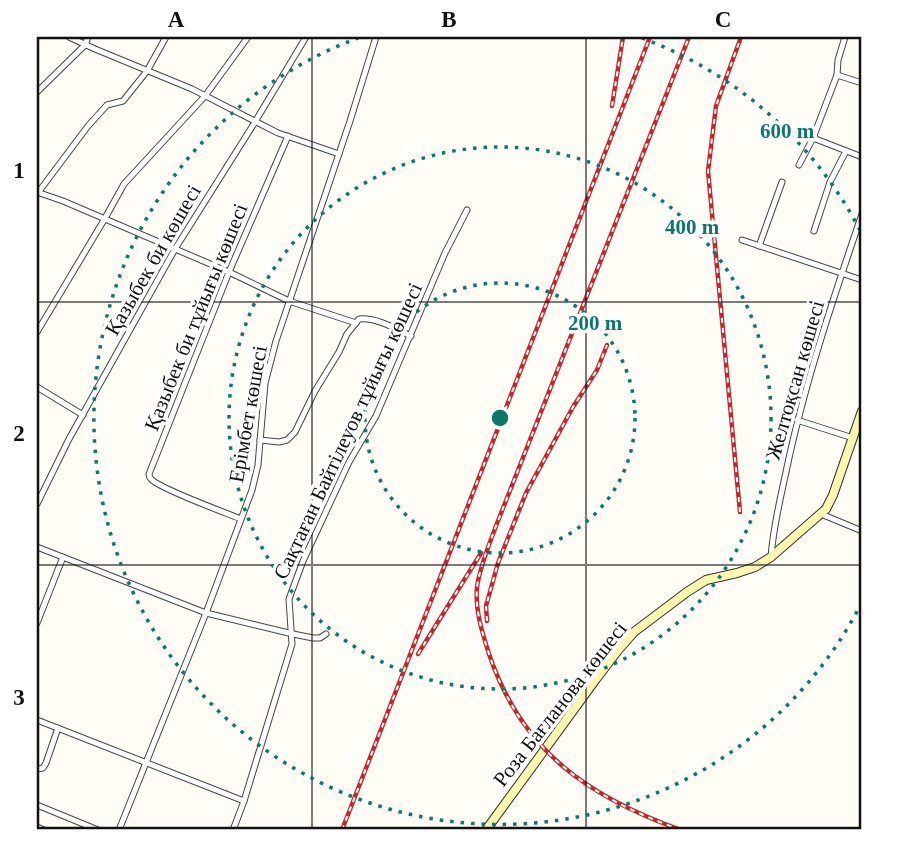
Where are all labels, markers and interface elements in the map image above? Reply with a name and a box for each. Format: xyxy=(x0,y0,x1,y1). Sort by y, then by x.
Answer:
text: A xyxy=(168,7,185,32)
text: B xyxy=(441,7,457,32)
text: C xyxy=(715,7,731,32)
text: 600 m xyxy=(760,119,815,143)
text: 1 xyxy=(13,158,25,183)
street label: Қазыбек би көшесі xyxy=(100,180,206,340)
street label: Қазыбек би тұйығы көшесі xyxy=(139,200,253,434)
text: 400 m xyxy=(665,215,720,239)
street label: Сақтаған Байтілеуов тұйығы көшесі xyxy=(269,279,427,583)
street label: Желтоқсан көшесі xyxy=(761,298,829,462)
text: 200 m xyxy=(568,311,623,335)
street label: Ерімбет көшесі xyxy=(224,344,272,484)
centre of rings xyxy=(488,406,512,430)
text: 2 xyxy=(13,421,25,446)
street label: Роза Бағланова көшесі xyxy=(488,617,632,791)
text: 3 xyxy=(13,685,25,710)

